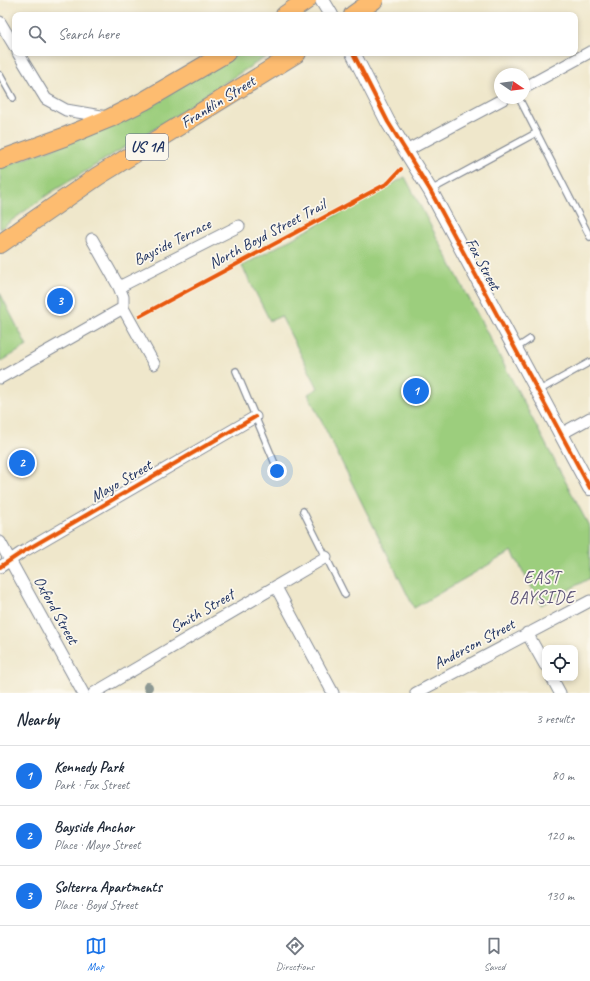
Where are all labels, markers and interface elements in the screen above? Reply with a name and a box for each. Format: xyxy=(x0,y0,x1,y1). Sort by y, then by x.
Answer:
search box xyxy=(12,12,578,56)
icon: search xyxy=(26,23,48,45)
text: Search here xyxy=(58,25,119,44)
north arrow xyxy=(494,68,530,104)
street label: Franklin Street xyxy=(177,70,260,133)
road number: US 1A xyxy=(126,134,168,160)
street label: North Boyd Street Trail xyxy=(205,193,332,273)
street label: Bayside Terrace xyxy=(130,213,216,270)
street label: Fox Street xyxy=(461,234,506,295)
pin: 3 xyxy=(47,286,73,316)
pin: 1 xyxy=(403,376,429,406)
pin: 2 xyxy=(9,448,35,478)
street label: Mayo Street xyxy=(87,455,157,507)
your location xyxy=(267,461,287,481)
district label: EAST BAYSIDE xyxy=(509,567,576,608)
street label: Oxford Street xyxy=(29,573,84,649)
street label: Smith Street xyxy=(166,583,240,637)
street label: Anderson Street xyxy=(430,613,519,674)
map controls xyxy=(542,645,578,681)
button: locate xyxy=(542,645,578,681)
text: Nearby xyxy=(16,709,59,730)
text: 3 results xyxy=(536,711,574,727)
text: Kennedy Park xyxy=(54,758,123,777)
text: 1 xyxy=(26,768,32,784)
text: 80 m xyxy=(552,768,574,784)
text: Park · Fox Street xyxy=(54,777,129,793)
text: Bayside Anchor xyxy=(54,818,134,837)
text: 2 xyxy=(26,828,32,844)
text: 120 m xyxy=(546,828,574,844)
text: Place · Mayo Street xyxy=(54,837,141,853)
text: Solterra Apartments xyxy=(54,878,162,897)
text: 3 xyxy=(26,888,32,904)
text: 130 m xyxy=(546,888,574,904)
text: Place · Boyd Street xyxy=(54,897,138,913)
tab: Map xyxy=(85,935,107,973)
tab: Directions xyxy=(276,935,314,973)
tab: Saved xyxy=(483,935,505,973)

